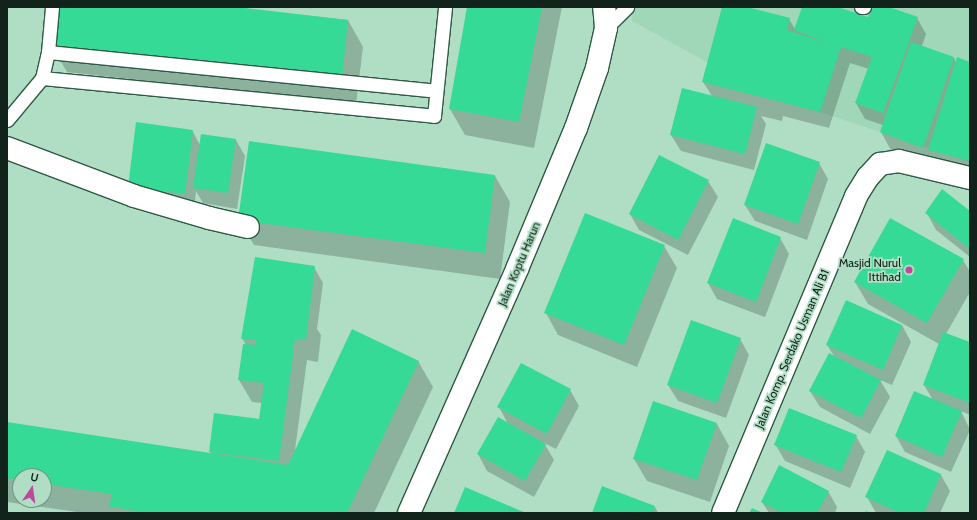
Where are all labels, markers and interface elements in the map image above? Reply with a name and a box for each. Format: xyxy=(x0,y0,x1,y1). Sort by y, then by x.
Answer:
street label: Jalan Koptu Harun xyxy=(495,220,543,308)
place label: Masjid Nurul Ittihad xyxy=(839,256,901,284)
marker: Masjid Nurul Ittihad xyxy=(904,265,914,275)
street label: Jalan Komp. Serdako Usman Ali B1 xyxy=(752,267,832,431)
north arrow xyxy=(12,468,52,508)
text: U xyxy=(29,470,40,485)

